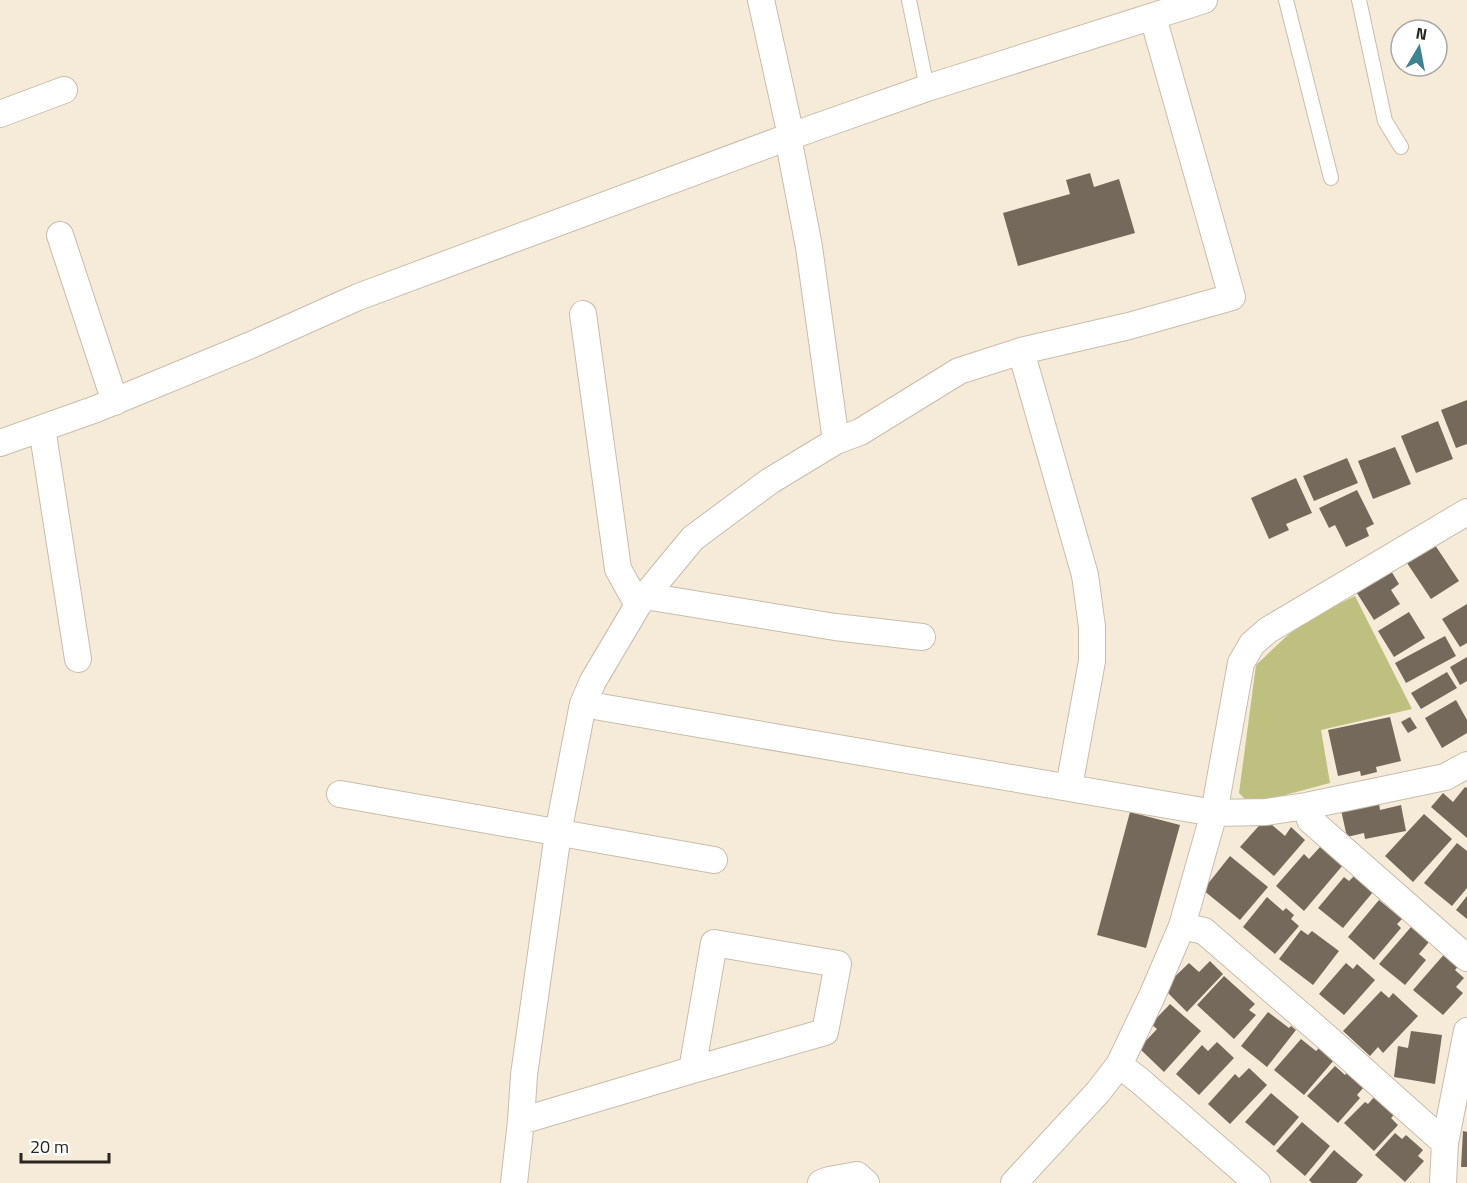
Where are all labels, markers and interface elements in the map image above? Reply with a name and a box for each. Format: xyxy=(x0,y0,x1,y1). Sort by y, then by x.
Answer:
north arrow xyxy=(1389,18,1449,78)
text: N xyxy=(1414,20,1429,46)
scale bar xyxy=(21,1126,110,1164)
text: 20 m xyxy=(30,1133,69,1160)

